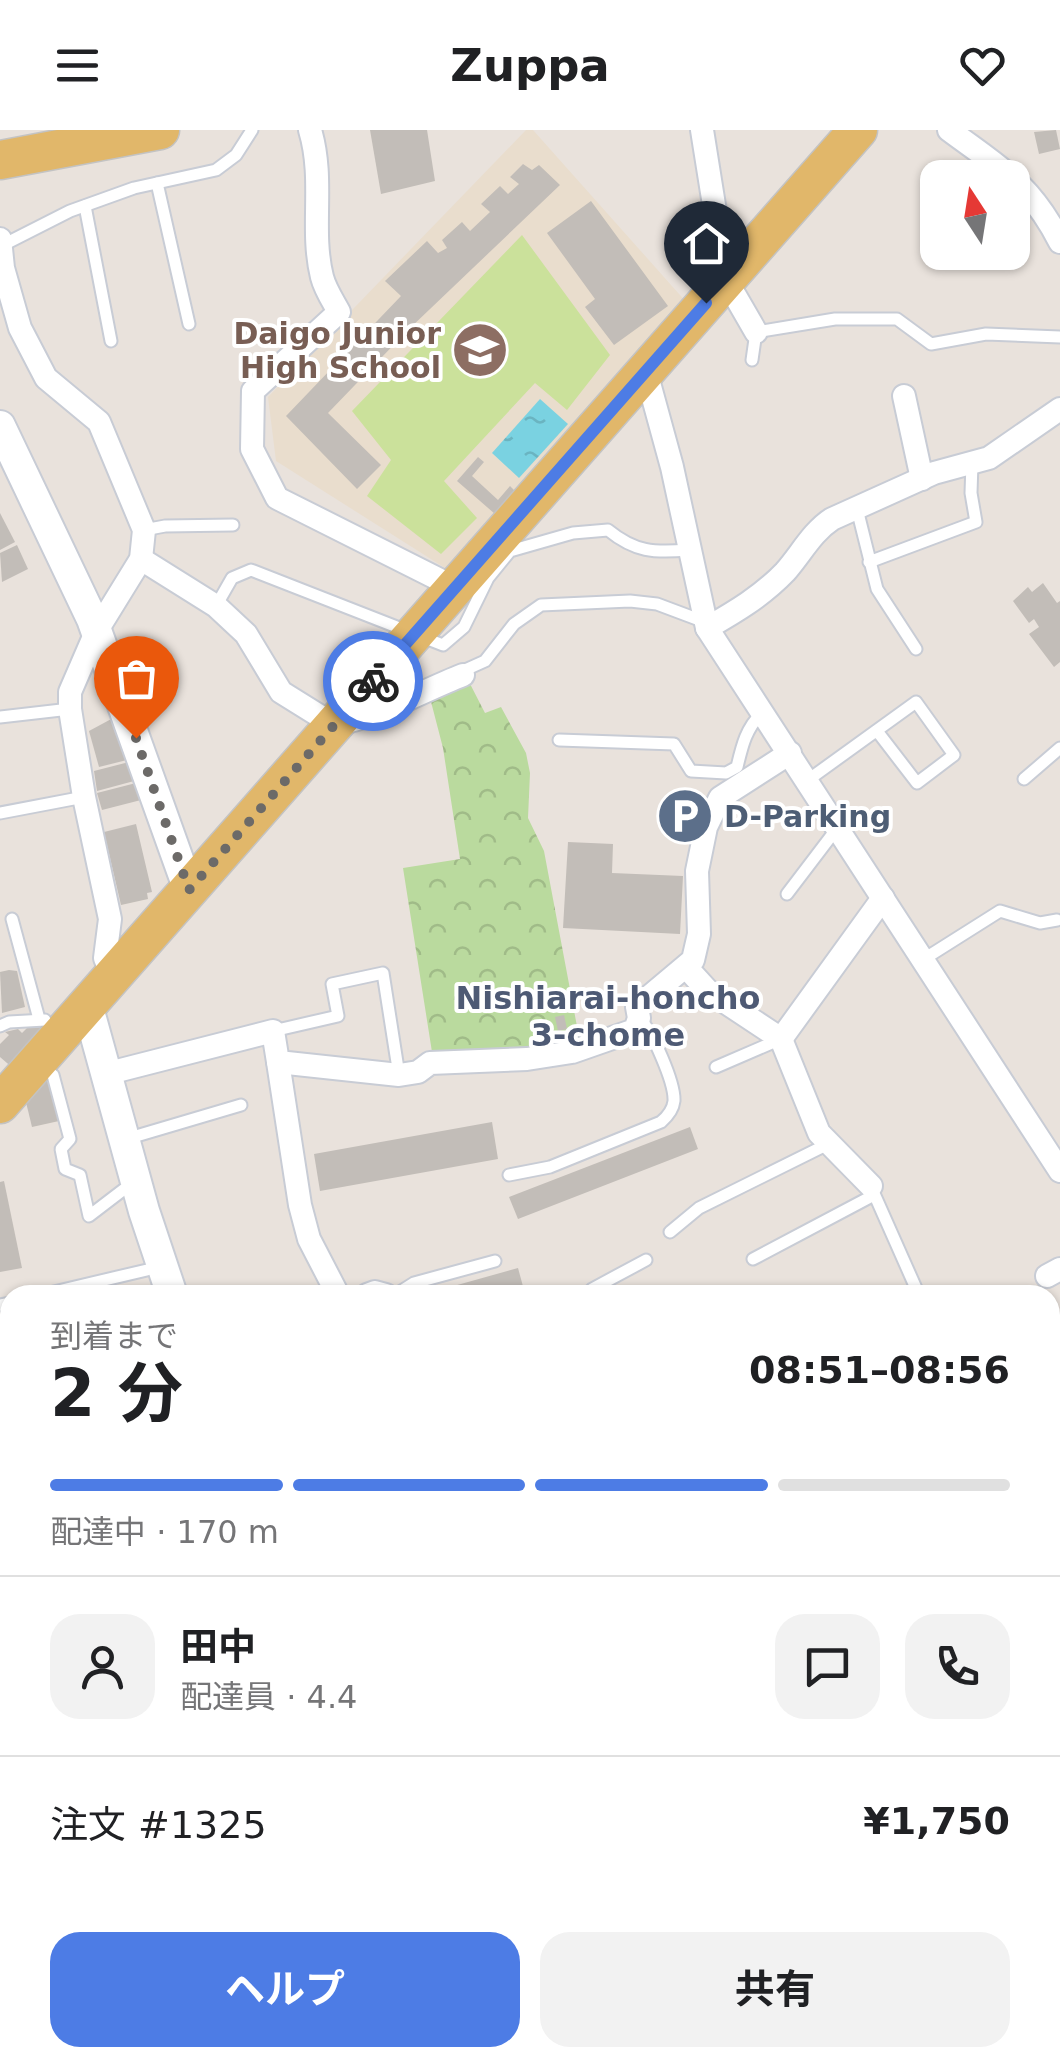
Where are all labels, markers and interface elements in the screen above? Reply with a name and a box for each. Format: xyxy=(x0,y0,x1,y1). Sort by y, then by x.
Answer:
icon: menu xyxy=(50,38,105,93)
icon: heart xyxy=(955,38,1010,93)
text: Zuppa xyxy=(450,39,610,92)
north arrow xyxy=(920,160,1030,270)
map controls xyxy=(920,160,1030,270)
pin xyxy=(664,201,749,304)
icon: home xyxy=(679,216,734,271)
place label: Daigo Junior High School xyxy=(233,316,441,385)
school or university icon: Daigo Junior High School xyxy=(450,320,510,380)
courier xyxy=(323,631,423,731)
pin xyxy=(94,636,179,739)
icon: bag xyxy=(109,651,164,706)
icon: bike xyxy=(346,654,401,709)
parking icon: D-Parking xyxy=(655,786,715,846)
place label: D-Parking xyxy=(724,799,891,834)
district label: Nishiarai-honcho 3-chome xyxy=(455,979,761,1054)
text: 到着まで xyxy=(50,1317,178,1355)
text: 08:51–08:56 xyxy=(749,1348,1010,1392)
text: 2 分 xyxy=(50,1356,183,1431)
text: 配達中 · 170 m xyxy=(50,1513,279,1551)
button: person xyxy=(50,1614,155,1719)
button: chat xyxy=(775,1614,880,1719)
button: phone xyxy=(905,1614,1010,1719)
text: 田中 xyxy=(180,1625,256,1669)
text: 配達員 · 4.4 xyxy=(180,1678,357,1716)
text: ¥1,750 xyxy=(863,1799,1010,1843)
text: 注文 #1325 xyxy=(50,1803,267,1847)
button: ヘルプ xyxy=(50,1932,520,2047)
button: 共有 xyxy=(540,1932,1010,2047)

